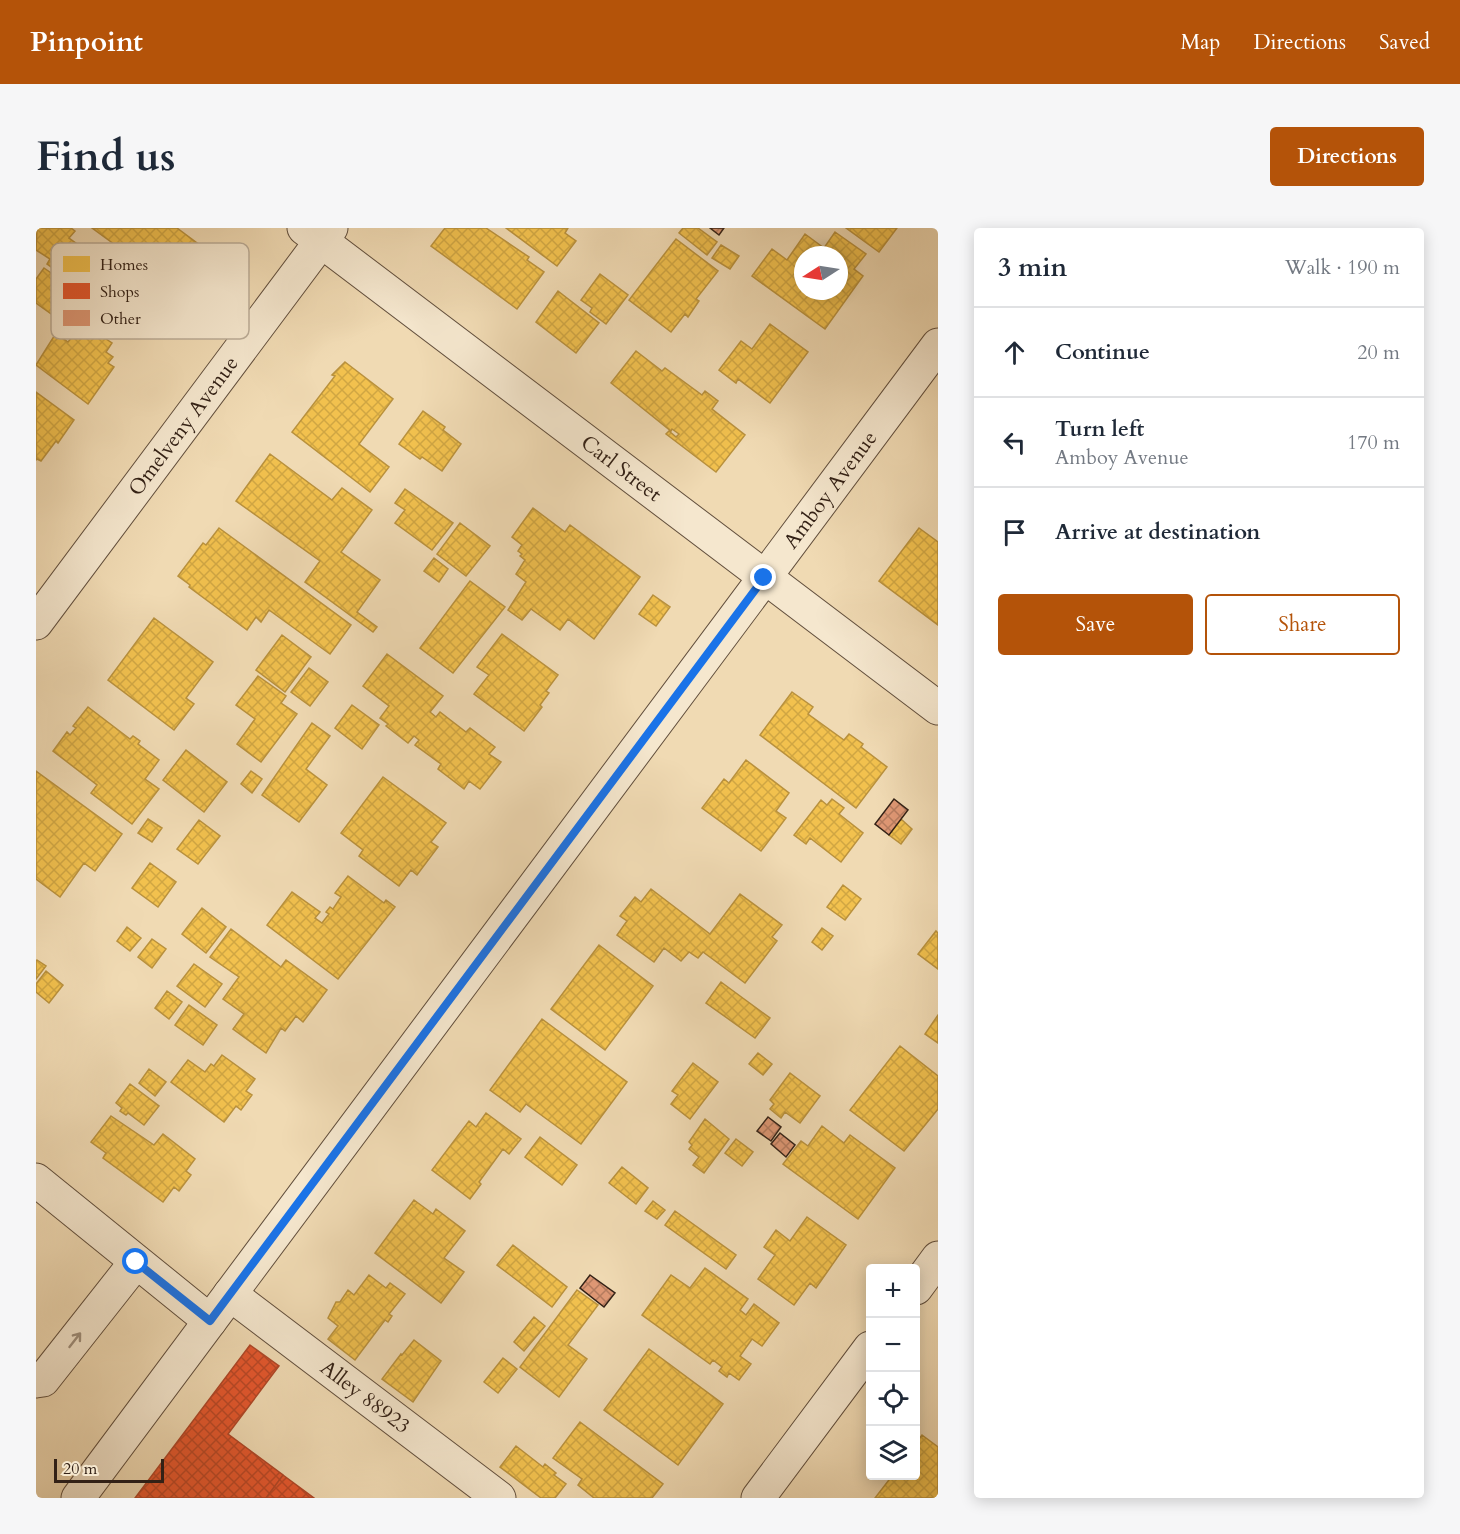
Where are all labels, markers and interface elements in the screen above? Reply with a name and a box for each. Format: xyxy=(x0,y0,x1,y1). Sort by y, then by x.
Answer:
text: Pinpoint xyxy=(30,23,143,61)
text: Map xyxy=(1180,28,1220,57)
text: Directions xyxy=(1253,28,1346,57)
text: Saved xyxy=(1379,28,1430,57)
button: Directions xyxy=(1270,127,1424,186)
text: Find us xyxy=(36,128,176,185)
legend xyxy=(51,243,249,339)
north arrow xyxy=(794,246,848,300)
text: 3 min xyxy=(998,250,1067,285)
text: Homes xyxy=(100,254,148,276)
text: Walk · 190 m xyxy=(1285,254,1400,281)
text: Shops xyxy=(100,281,139,303)
text: Other xyxy=(100,308,141,330)
icon: ahead xyxy=(998,336,1031,369)
text: Continue xyxy=(1055,337,1150,367)
text: 20 m xyxy=(1357,339,1400,366)
street label: Omelveny Avenue xyxy=(121,350,245,502)
text: Turn left xyxy=(1055,414,1144,444)
street label: Amboy Avenue xyxy=(777,425,884,554)
icon: left xyxy=(998,426,1031,459)
street label: Carl Street xyxy=(575,428,668,508)
text: 170 m xyxy=(1347,429,1400,456)
text: Amboy Avenue xyxy=(1055,444,1188,471)
icon: arrive xyxy=(998,516,1031,549)
text: Arrive at destination xyxy=(1055,517,1260,547)
route end xyxy=(750,564,776,590)
button: Save xyxy=(998,594,1193,655)
button: Share xyxy=(1205,594,1400,655)
route start xyxy=(122,1248,148,1274)
map controls xyxy=(866,1264,920,1480)
button: + xyxy=(866,1264,920,1318)
button: − xyxy=(866,1318,920,1372)
one-way arrow xyxy=(68,1332,81,1348)
street label: Alley 88923 xyxy=(315,1353,416,1440)
button: locate xyxy=(866,1372,920,1426)
button: layers xyxy=(866,1426,920,1480)
scale bar xyxy=(54,1456,164,1484)
text: 20 m xyxy=(63,1458,97,1480)

